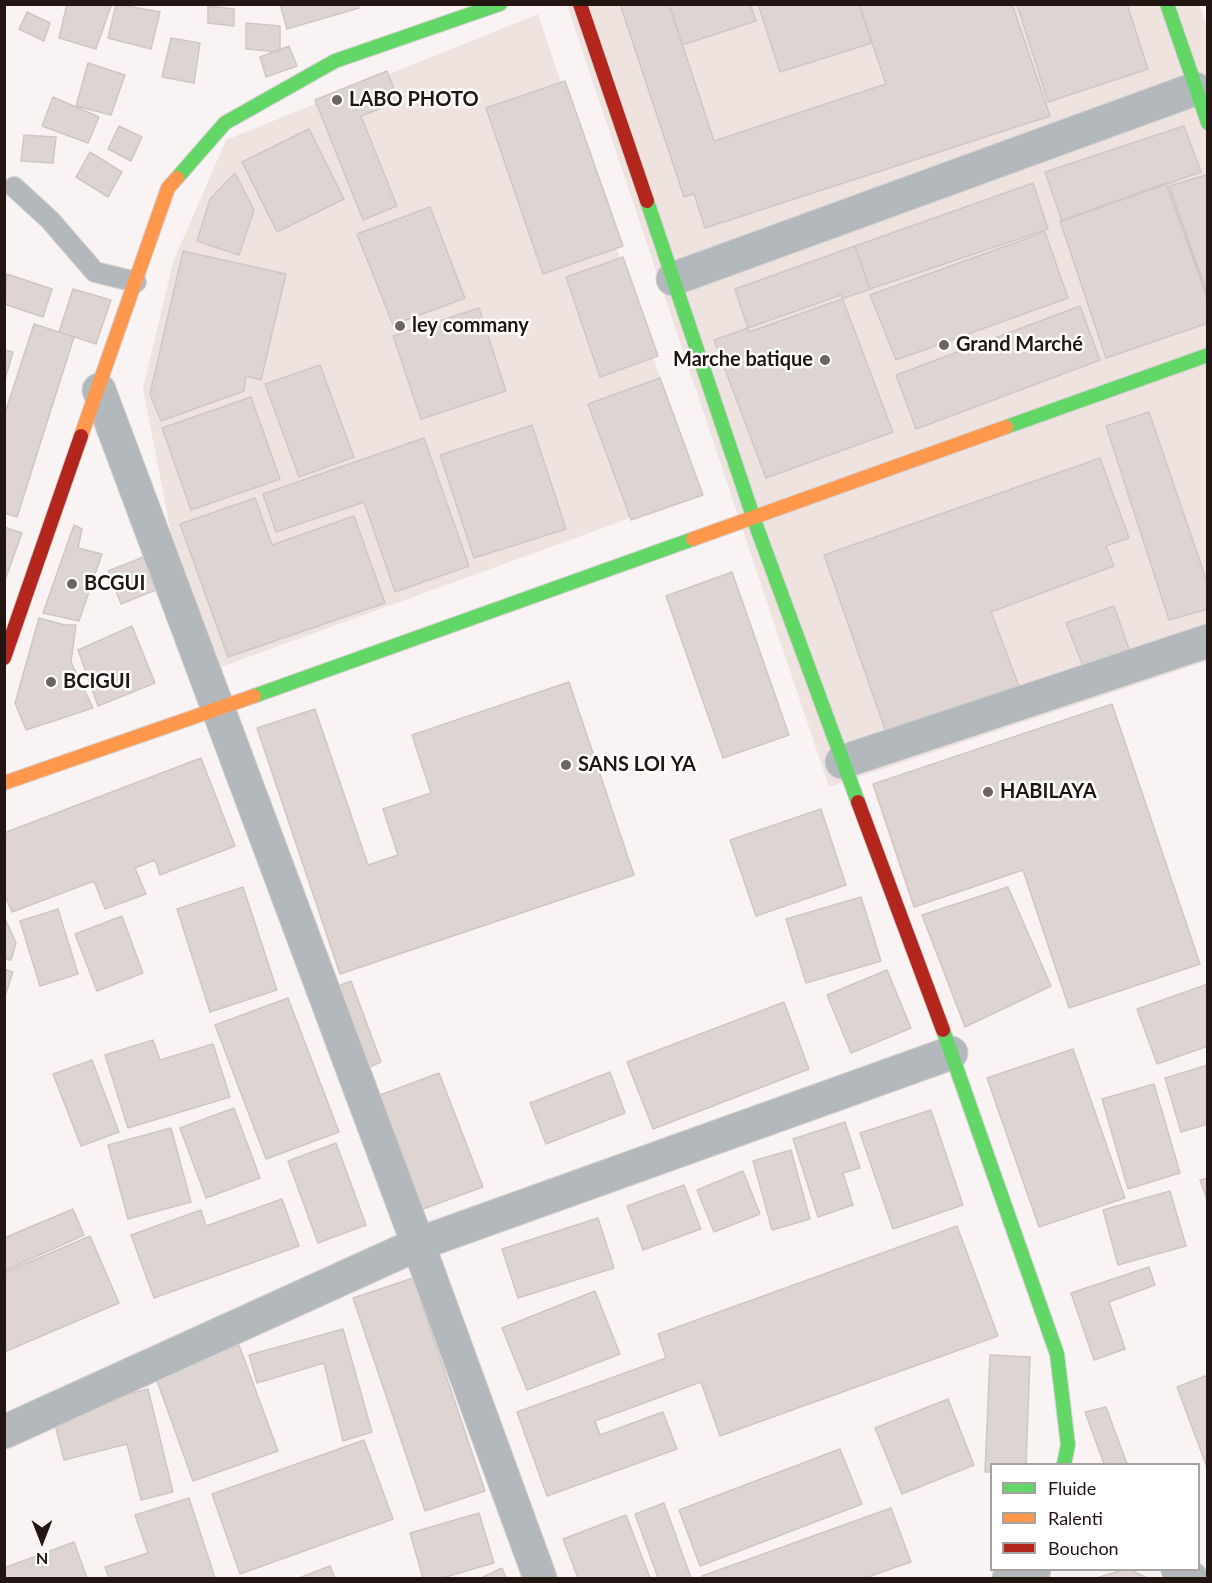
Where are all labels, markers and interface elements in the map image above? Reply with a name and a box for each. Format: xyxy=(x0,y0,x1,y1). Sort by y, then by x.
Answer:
place label: LABO PHOTO xyxy=(349,88,479,112)
marker: LABO PHOTO xyxy=(330,93,344,107)
place label: ley commany xyxy=(412,314,529,338)
marker: ley commany xyxy=(393,319,407,333)
place label: Grand Marché xyxy=(956,333,1083,357)
marker: Grand Marché xyxy=(937,338,951,352)
place label: Marche batique xyxy=(673,348,813,372)
marker: Marche batique xyxy=(818,353,832,367)
place label: BCGUI xyxy=(84,572,145,596)
marker: BCGUI xyxy=(65,577,79,591)
place label: BCIGUI xyxy=(63,670,131,694)
marker: BCIGUI xyxy=(44,675,58,689)
place label: SANS LOI YA xyxy=(578,753,696,777)
marker: SANS LOI YA xyxy=(559,758,573,772)
place label: HABILAYA xyxy=(1000,780,1097,804)
marker: HABILAYA xyxy=(981,785,995,799)
legend xyxy=(990,1463,1200,1571)
text: Fluide xyxy=(1048,1477,1096,1499)
text: Ralenti xyxy=(1048,1507,1103,1529)
north arrow xyxy=(12,1511,72,1571)
text: Bouchon xyxy=(1048,1537,1119,1559)
text: N xyxy=(36,1550,48,1569)

